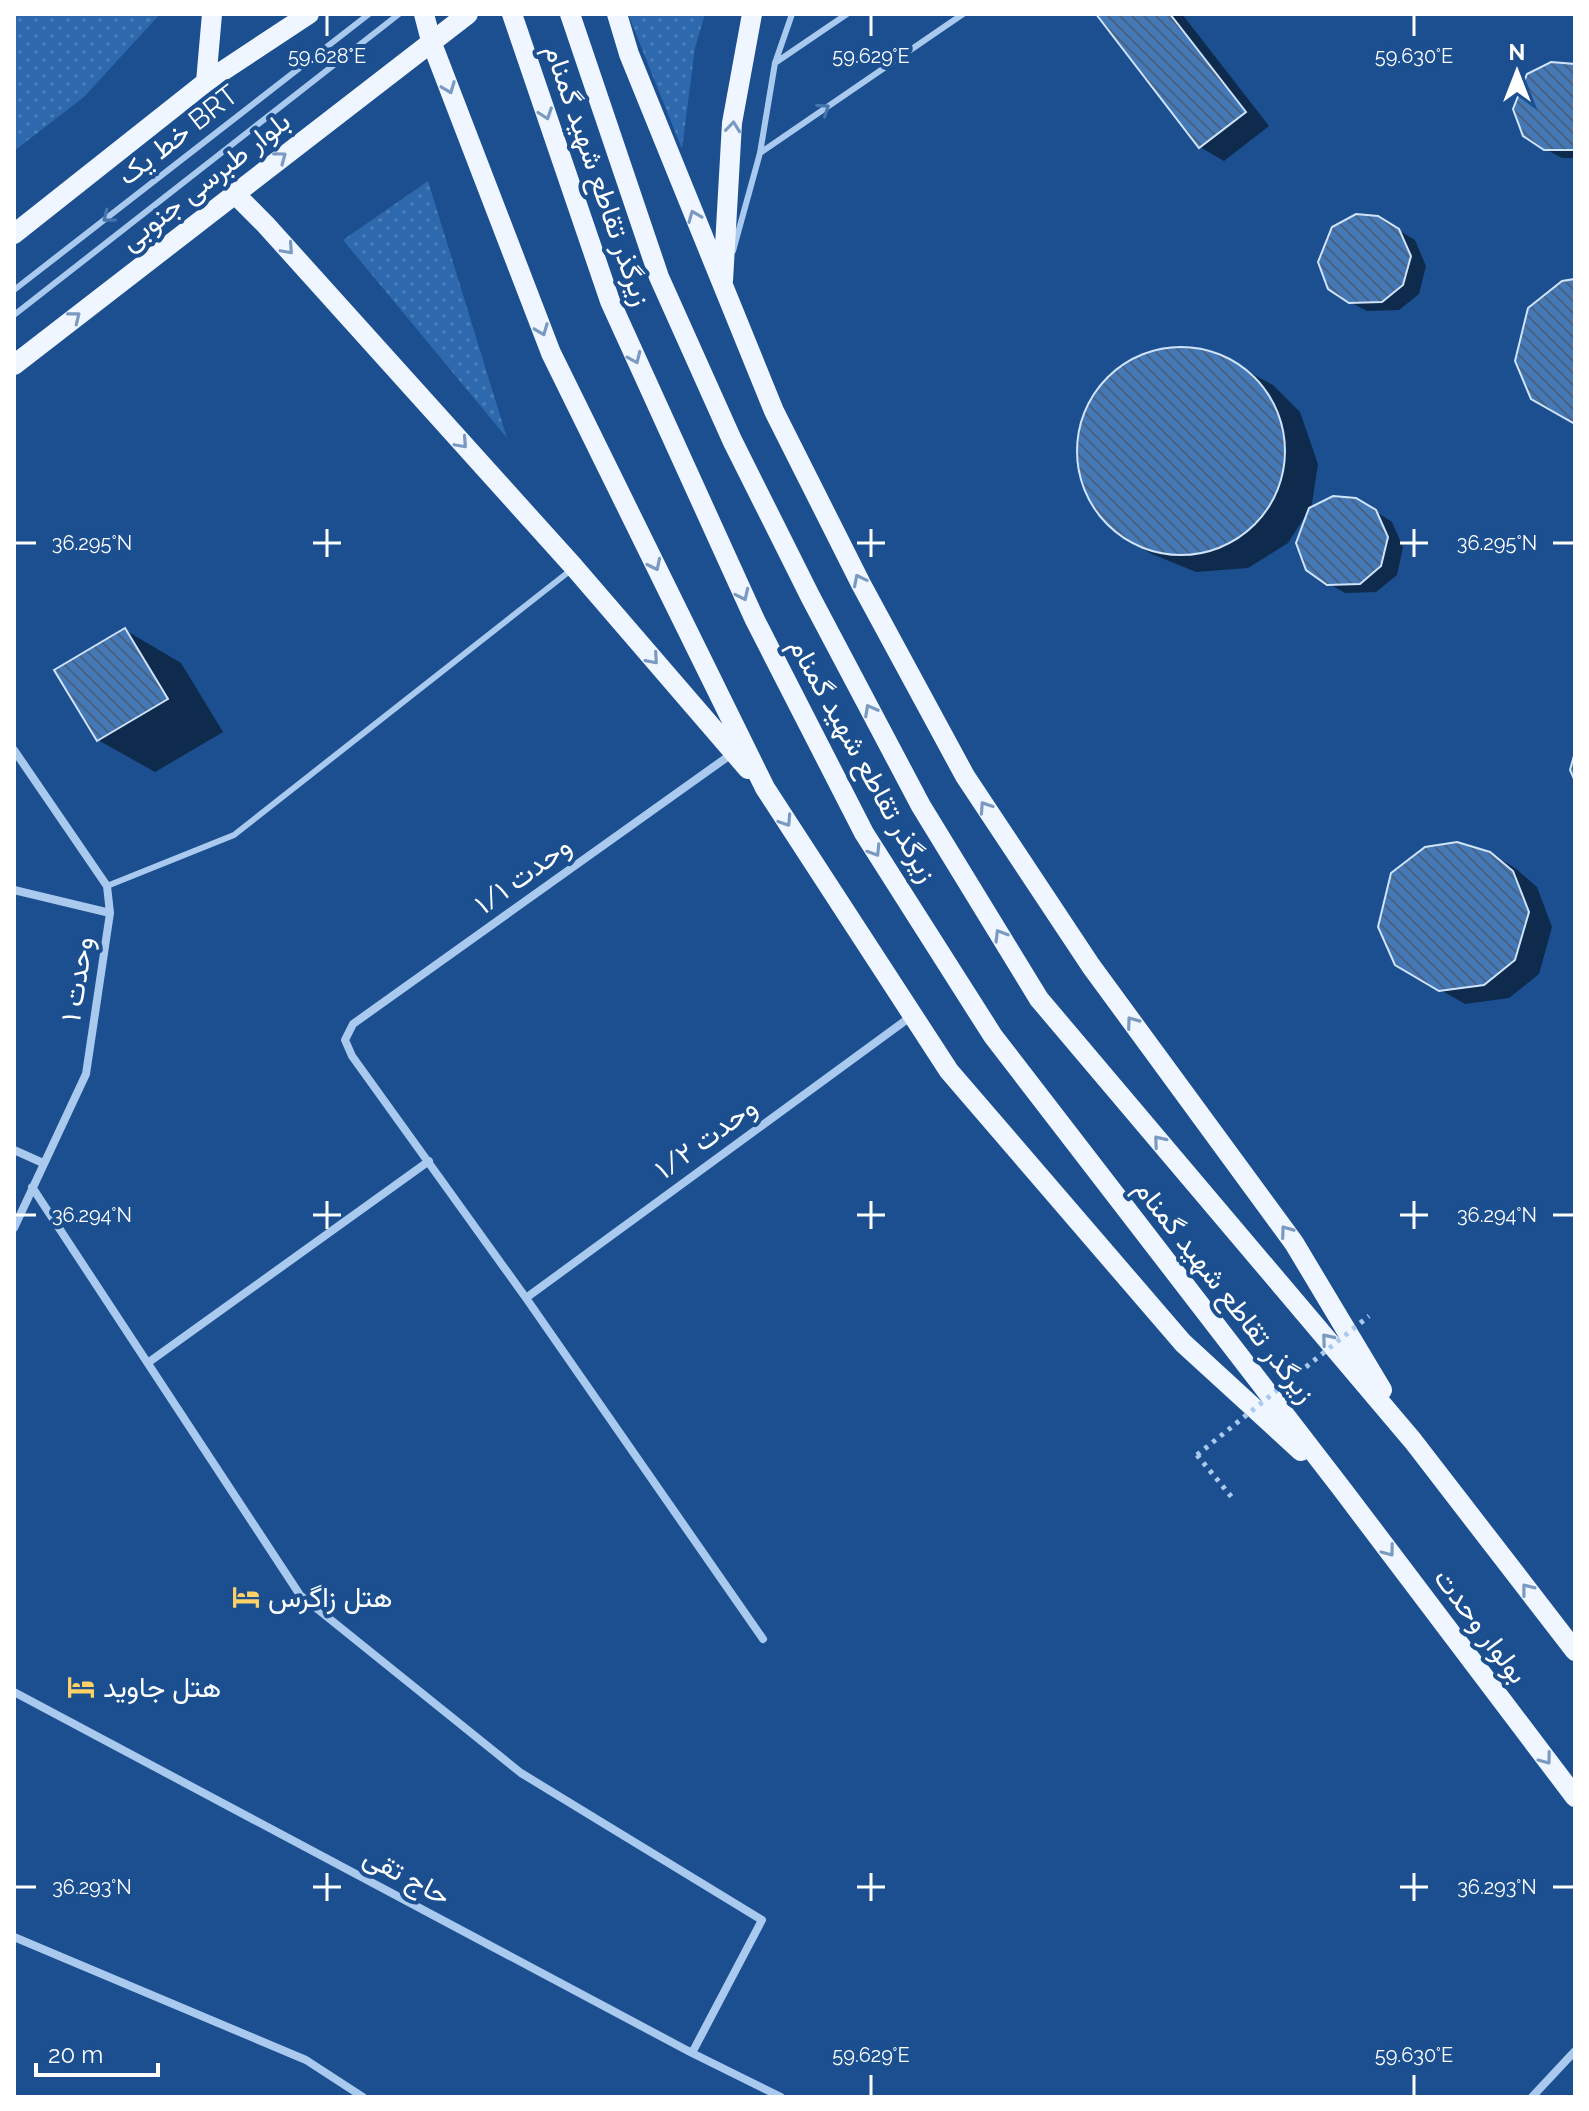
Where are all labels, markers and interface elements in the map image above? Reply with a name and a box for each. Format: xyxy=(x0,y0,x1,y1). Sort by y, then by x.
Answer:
north arrow xyxy=(1477,32,1557,112)
text: N xyxy=(1509,39,1525,65)
street label: زیرگذر تقاطع شهید گمنام xyxy=(535,40,658,311)
text: 59.628°E xyxy=(288,44,366,68)
text: 59.629°E xyxy=(832,44,910,68)
text: 59.630°E xyxy=(1375,44,1453,68)
street label: خط یک BRT xyxy=(111,78,245,192)
one-way arrow xyxy=(439,80,456,94)
street label: بلوار طبرسی جنوبی xyxy=(113,104,297,258)
one-way arrow xyxy=(815,104,830,119)
one-way arrow xyxy=(536,107,552,121)
one-way arrow xyxy=(724,120,741,133)
one-way arrow xyxy=(272,153,287,167)
one-way arrow xyxy=(102,207,117,221)
one-way arrow xyxy=(687,210,704,224)
one-way arrow xyxy=(278,240,293,255)
one-way arrow xyxy=(67,312,81,326)
one-way arrow xyxy=(532,323,549,337)
one-way arrow xyxy=(626,350,642,364)
one-way arrow xyxy=(452,433,466,448)
text: 36.295°N xyxy=(52,531,132,555)
text: 36.295°N xyxy=(1457,531,1537,555)
one-way arrow xyxy=(645,556,661,571)
one-way arrow xyxy=(853,573,869,588)
one-way arrow xyxy=(734,586,750,601)
street label: زیرگذر تقاطع شهید گمنام xyxy=(779,632,944,889)
one-way arrow xyxy=(643,649,657,664)
one-way arrow xyxy=(865,704,880,719)
one-way arrow xyxy=(980,801,995,815)
one-way arrow xyxy=(777,812,792,826)
street label: وحدت ۱/۱ xyxy=(468,829,578,922)
one-way arrow xyxy=(866,842,881,856)
one-way arrow xyxy=(995,930,1010,944)
street label: وحدت ۱ xyxy=(54,934,101,1024)
one-way arrow xyxy=(1127,1016,1142,1030)
street label: وحدت ۱/۲ xyxy=(649,1090,764,1187)
one-way arrow xyxy=(1154,1135,1169,1150)
street label: زیرگذر تقاطع شهید گمنام xyxy=(1125,1173,1322,1411)
text: 36.294°N xyxy=(52,1203,132,1227)
text: 36.294°N xyxy=(1457,1203,1537,1227)
one-way arrow xyxy=(1281,1225,1295,1240)
one-way arrow xyxy=(1322,1334,1337,1348)
one-way arrow xyxy=(1379,1542,1394,1557)
street label: بولوار وحدت xyxy=(1426,1562,1535,1690)
place label: هتل زاگرس xyxy=(268,1581,392,1615)
hotel icon: هتل زاگرس xyxy=(231,1582,261,1612)
one-way arrow xyxy=(1523,1583,1537,1598)
place label: هتل جاوید xyxy=(103,1671,221,1705)
hotel icon: هتل جاوید xyxy=(66,1672,96,1702)
one-way arrow xyxy=(1536,1750,1550,1765)
street label: حاج تقی xyxy=(357,1840,456,1914)
text: 36.293°N xyxy=(52,1875,132,1899)
text: 36.293°N xyxy=(1457,1875,1537,1899)
scale bar xyxy=(36,2027,158,2077)
text: 20 m xyxy=(48,2040,103,2069)
text: 59.629°E xyxy=(832,2043,910,2067)
text: 59.630°E xyxy=(1375,2043,1453,2067)

